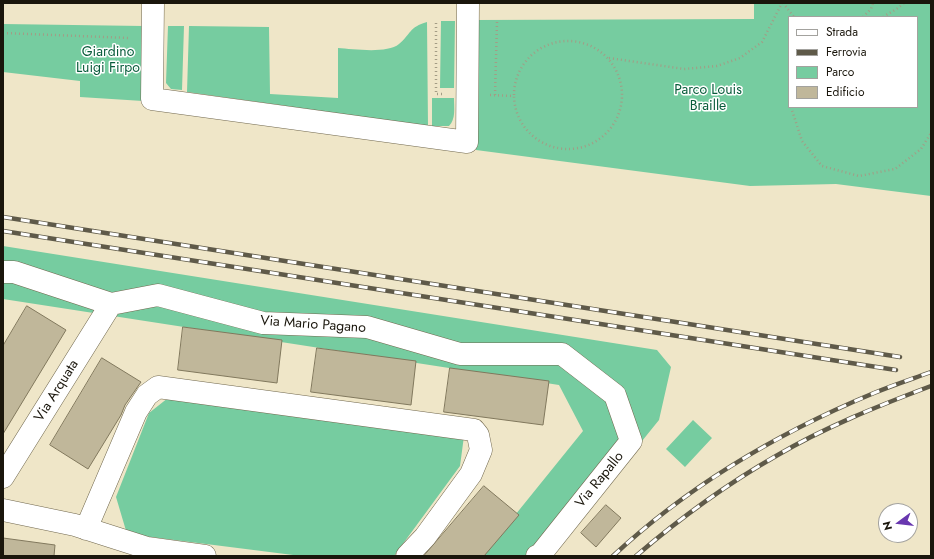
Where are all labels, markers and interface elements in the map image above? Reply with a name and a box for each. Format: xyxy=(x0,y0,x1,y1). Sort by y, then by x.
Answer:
legend xyxy=(788,16,918,108)
text: Strada xyxy=(826,23,858,41)
text: Ferrovia xyxy=(826,43,866,61)
park label: Giardino Luigi Firpo xyxy=(76,45,140,78)
text: Parco xyxy=(826,63,854,81)
park label: Parco Louis Braille xyxy=(674,83,742,116)
text: Edificio xyxy=(826,83,865,101)
street label: Via Mario Pagano xyxy=(260,313,366,337)
street label: Via Arquata xyxy=(31,357,83,425)
street label: Via Rapallo xyxy=(572,449,628,511)
north arrow xyxy=(878,503,918,543)
text: N xyxy=(879,520,896,532)

